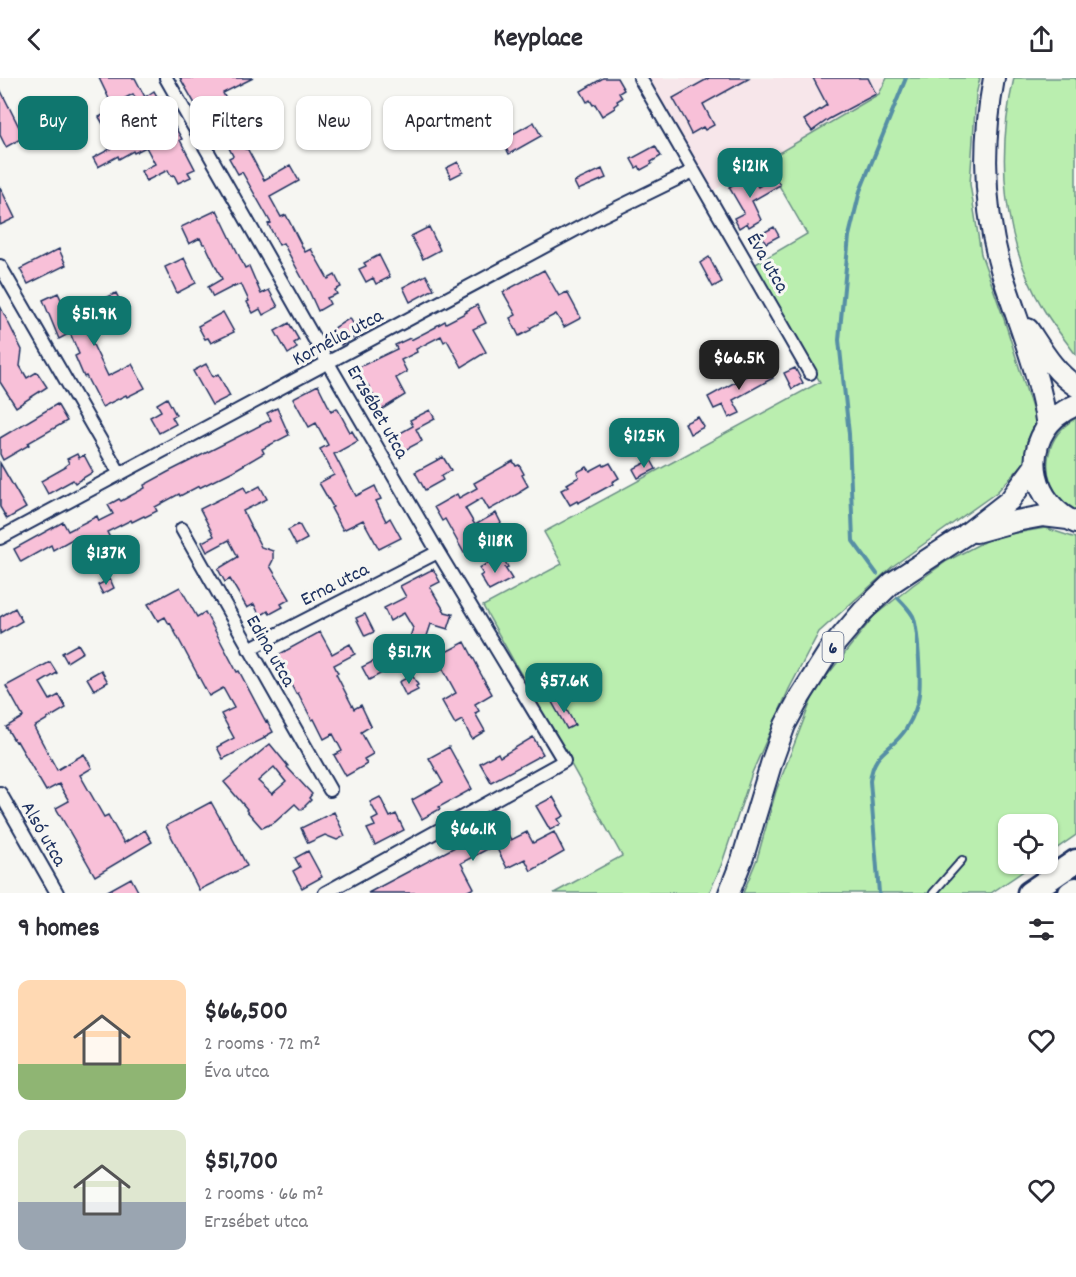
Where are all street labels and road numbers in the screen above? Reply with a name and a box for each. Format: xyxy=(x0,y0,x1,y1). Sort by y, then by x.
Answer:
street label: Éva utca xyxy=(738,228,795,299)
street label: Kornélia utca xyxy=(288,303,389,374)
street label: Erzsébet utca xyxy=(338,360,415,465)
street label: Erna utca xyxy=(296,556,375,615)
street label: Edina utca xyxy=(238,610,302,693)
road number: 6 xyxy=(822,632,844,662)
street label: Alsó utca xyxy=(13,797,73,873)

